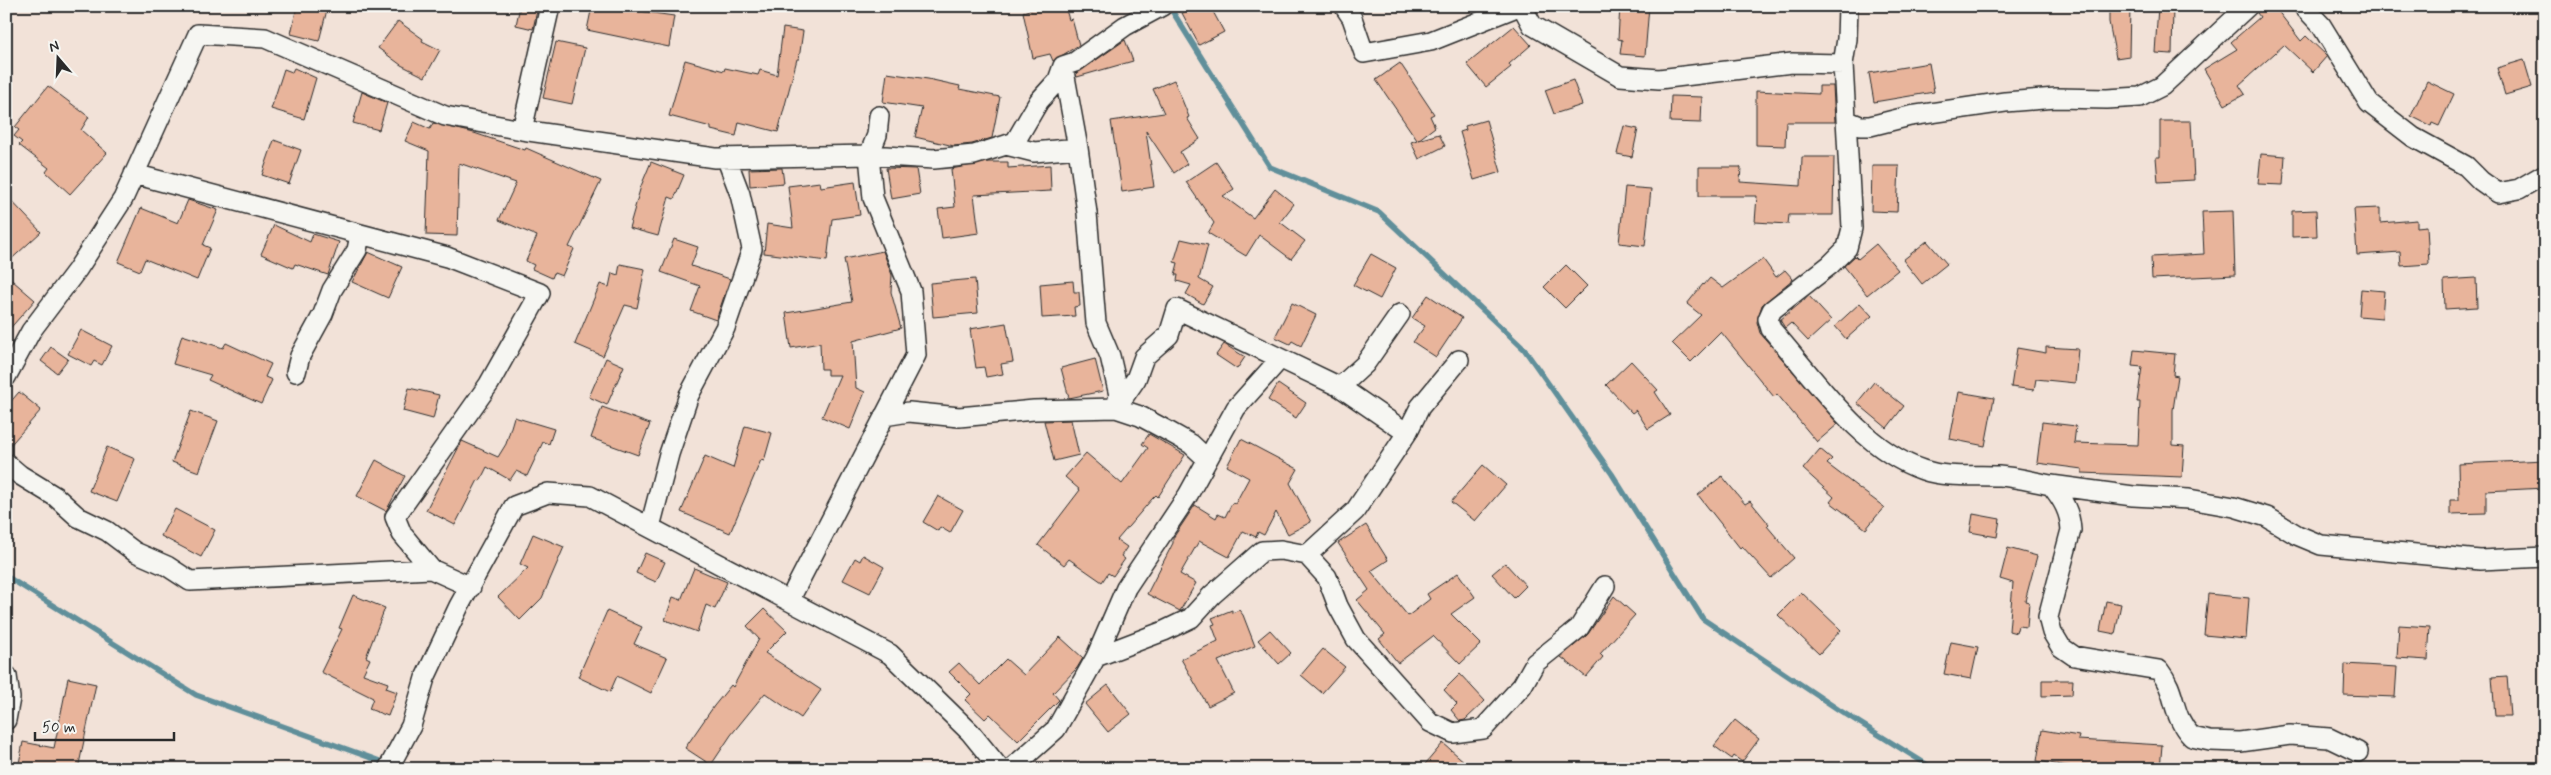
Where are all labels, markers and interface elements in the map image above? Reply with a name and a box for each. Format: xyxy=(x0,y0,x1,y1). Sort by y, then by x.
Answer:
north arrow xyxy=(32,32,82,82)
text: N xyxy=(47,37,61,57)
scale bar xyxy=(35,710,174,742)
text: 50 m xyxy=(42,718,76,738)

